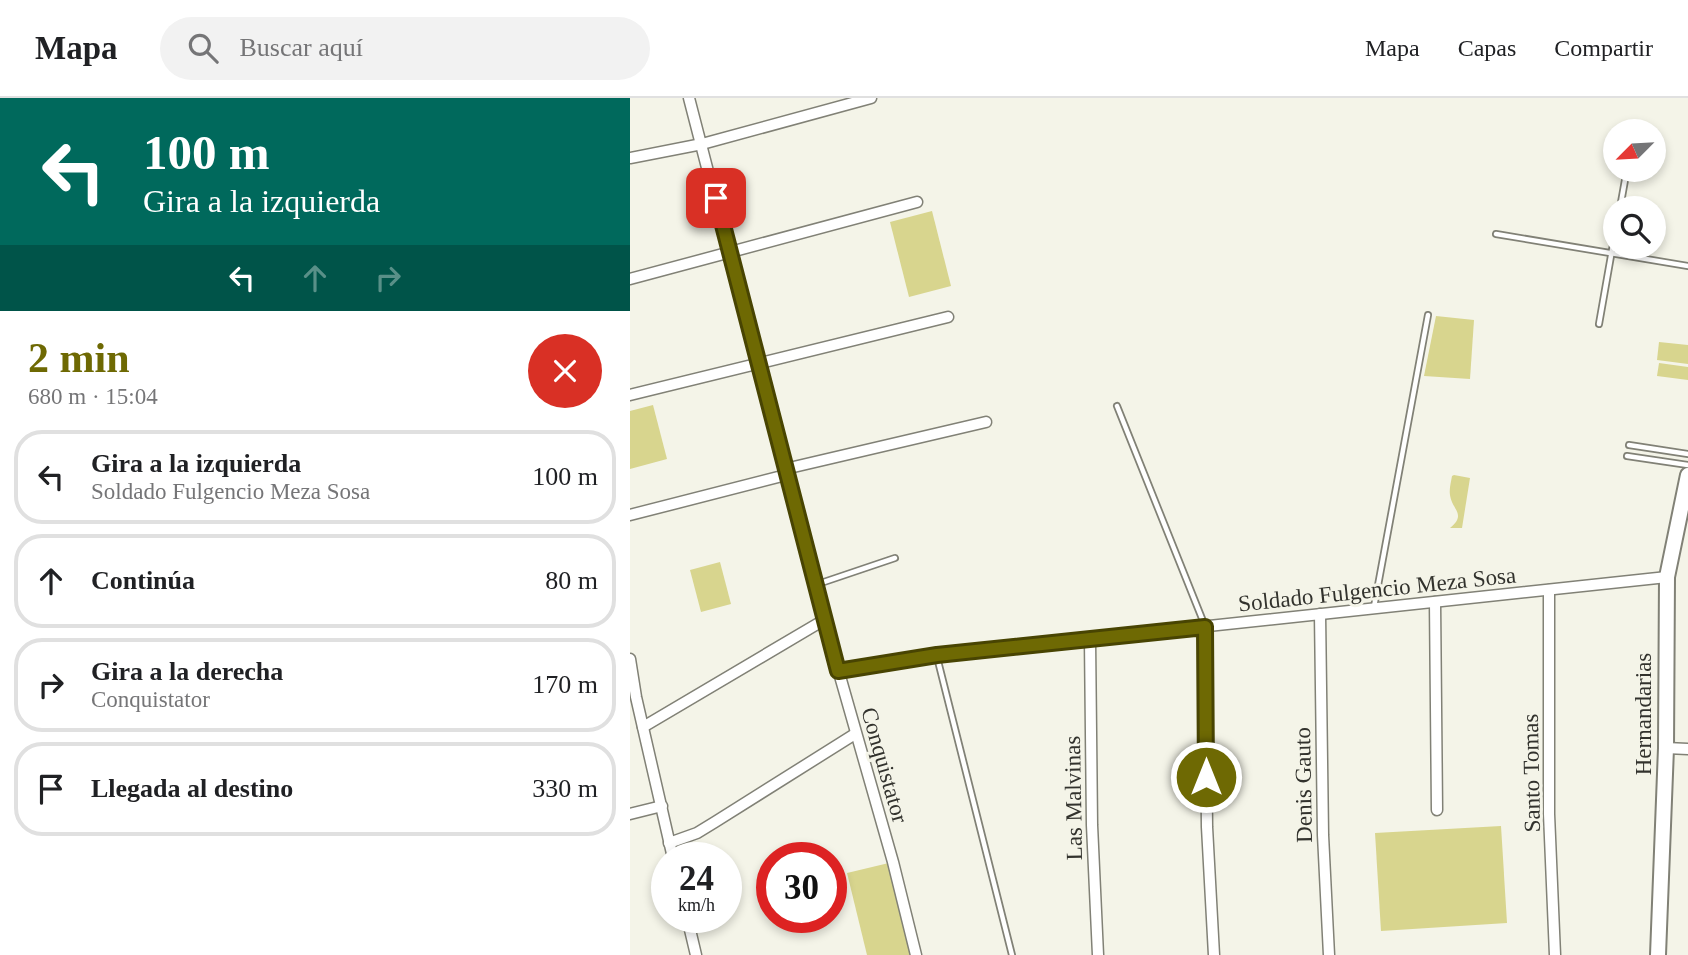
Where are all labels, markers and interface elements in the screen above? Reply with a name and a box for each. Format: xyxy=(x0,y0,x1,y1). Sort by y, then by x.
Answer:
search box xyxy=(160,17,650,80)
icon: search xyxy=(184,29,222,67)
text: Mapa xyxy=(35,30,118,66)
text: Buscar aquí xyxy=(240,33,363,62)
text: Mapa xyxy=(1365,35,1420,61)
text: Capas xyxy=(1458,35,1516,61)
text: Compartir xyxy=(1554,35,1653,61)
north arrow xyxy=(1603,119,1666,182)
map controls xyxy=(1603,119,1666,259)
text: 100 m xyxy=(143,125,270,180)
icon: left xyxy=(28,126,119,217)
pin xyxy=(686,168,746,228)
icon: arrive xyxy=(697,179,735,217)
text: Gira a la izquierda xyxy=(143,183,380,219)
button: search xyxy=(1603,196,1666,259)
icon: left xyxy=(223,259,261,297)
icon: ahead xyxy=(296,259,334,297)
icon: right xyxy=(369,259,407,297)
button: close xyxy=(528,334,602,408)
text: 2 min xyxy=(28,335,130,381)
text: 680 m · 15:04 xyxy=(28,384,158,409)
text: Gira a la izquierda xyxy=(91,449,301,478)
icon: left xyxy=(32,458,70,496)
text: 100 m xyxy=(532,462,598,491)
text: Soldado Fulgencio Meza Sosa xyxy=(91,479,370,504)
icon: ahead xyxy=(32,562,70,600)
street label: Soldado Fulgencio Meza Sosa xyxy=(1237,562,1517,617)
text: Continúa xyxy=(91,566,195,595)
text: 80 m xyxy=(545,566,598,595)
street label: Hernandarias xyxy=(1631,653,1656,775)
text: Gira a la derecha xyxy=(91,657,283,686)
icon: right xyxy=(32,666,70,704)
text: 170 m xyxy=(532,670,598,699)
text: Conquistator xyxy=(91,687,210,712)
street label: Conquistator xyxy=(856,705,913,826)
street label: Santo Tomas xyxy=(1518,713,1545,833)
street label: Denis Gauto xyxy=(1290,727,1317,843)
street label: Las Malvinas xyxy=(1060,735,1087,860)
position arrow xyxy=(1169,740,1243,814)
icon: arrive xyxy=(32,770,70,808)
text: Llegada al destino xyxy=(91,774,293,803)
text: 330 m xyxy=(532,774,598,803)
speed limit sign: 30 xyxy=(756,842,847,933)
text: 24 xyxy=(679,859,714,898)
text: km/h xyxy=(678,895,715,915)

